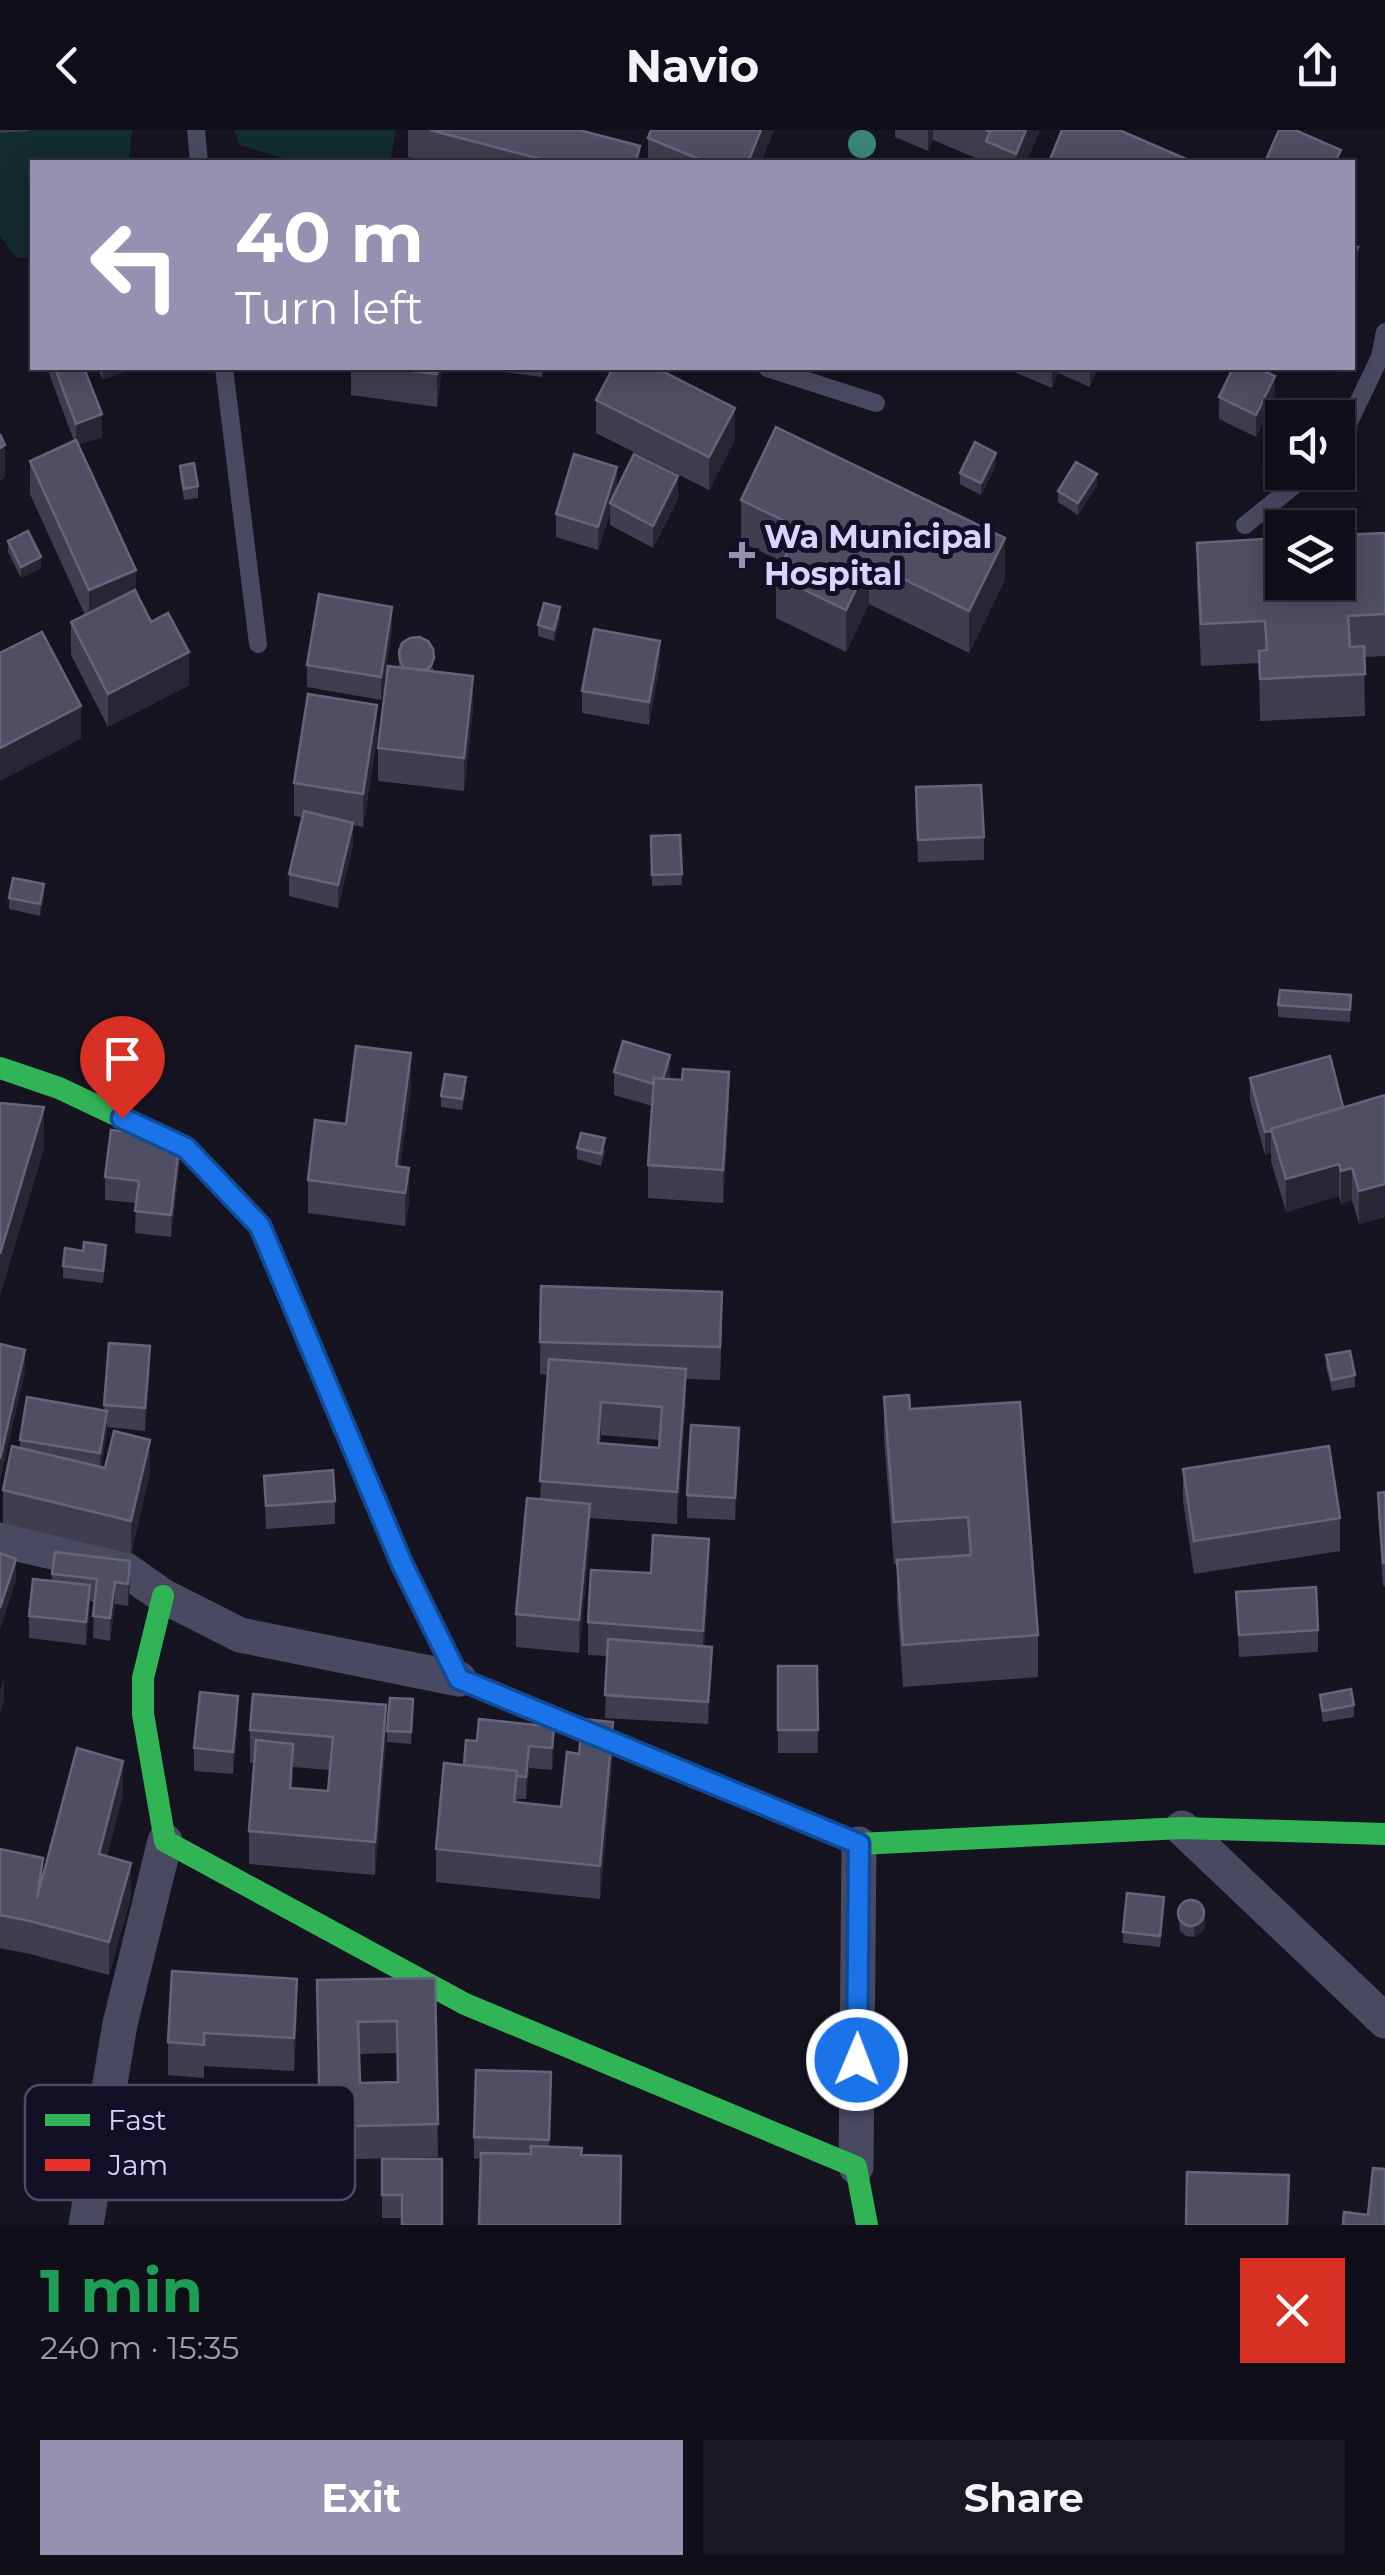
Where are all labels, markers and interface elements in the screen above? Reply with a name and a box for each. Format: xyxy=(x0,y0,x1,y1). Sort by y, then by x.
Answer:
icon: back xyxy=(40,38,95,93)
text: Navio xyxy=(626,38,759,93)
icon: share xyxy=(1290,38,1345,93)
text: 40 m xyxy=(235,194,424,280)
icon: left xyxy=(70,200,200,330)
text: Turn left xyxy=(235,280,423,335)
map controls xyxy=(1265,400,1355,600)
button: sound xyxy=(1265,400,1355,490)
button: layers xyxy=(1265,510,1355,600)
place label: Wa Municipal Hospital xyxy=(764,517,992,593)
marker: Wa Municipal Hospital xyxy=(729,542,755,568)
pin xyxy=(80,1016,165,1119)
icon: arrive xyxy=(95,1031,150,1086)
position arrow xyxy=(805,2008,909,2112)
legend xyxy=(25,2085,355,2200)
text: Fast xyxy=(108,2103,167,2137)
text: Jam xyxy=(107,2148,168,2182)
text: 1 min xyxy=(40,2254,203,2327)
button: close xyxy=(1240,2258,1345,2363)
text: 240 m · 15:35 xyxy=(40,2328,239,2367)
button: Exit xyxy=(40,2440,683,2555)
button: Share xyxy=(703,2440,1345,2555)

